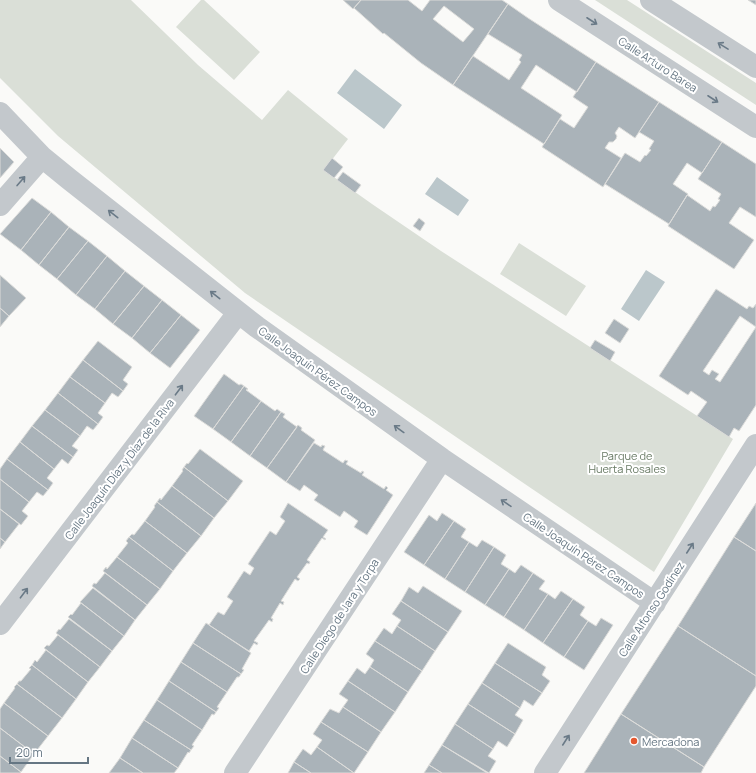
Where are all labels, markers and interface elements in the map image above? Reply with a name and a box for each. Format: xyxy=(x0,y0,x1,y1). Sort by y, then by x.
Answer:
one-way arrow xyxy=(586,17,597,25)
street label: Calle Arturo Barea xyxy=(616,33,700,95)
one-way arrow xyxy=(717,41,729,49)
one-way arrow xyxy=(707,95,718,103)
one-way arrow xyxy=(17,176,26,186)
one-way arrow xyxy=(108,210,119,219)
one-way arrow xyxy=(210,291,221,299)
street label: Calle Joaquín Pérez Campos xyxy=(256,323,381,419)
one-way arrow xyxy=(175,384,183,395)
street label: Calle Joaquín Díaz y Díaz de la Riva xyxy=(61,395,177,543)
one-way arrow xyxy=(394,425,405,433)
park label: Parque de Huerta Rosales xyxy=(588,448,666,476)
one-way arrow xyxy=(501,499,512,507)
street label: Calle Joaquín Pérez Campos xyxy=(520,509,648,601)
one-way arrow xyxy=(686,543,694,554)
street label: Calle Diego de Jara y Torpa xyxy=(296,555,382,677)
street label: Calle Alfonso Godínez xyxy=(615,558,687,659)
one-way arrow xyxy=(19,588,28,599)
one-way arrow xyxy=(563,734,571,746)
place label: Mercadona xyxy=(642,734,699,749)
marker: Mercadona xyxy=(629,736,639,746)
scale bar xyxy=(10,739,88,765)
text: 20 m xyxy=(16,744,43,761)

